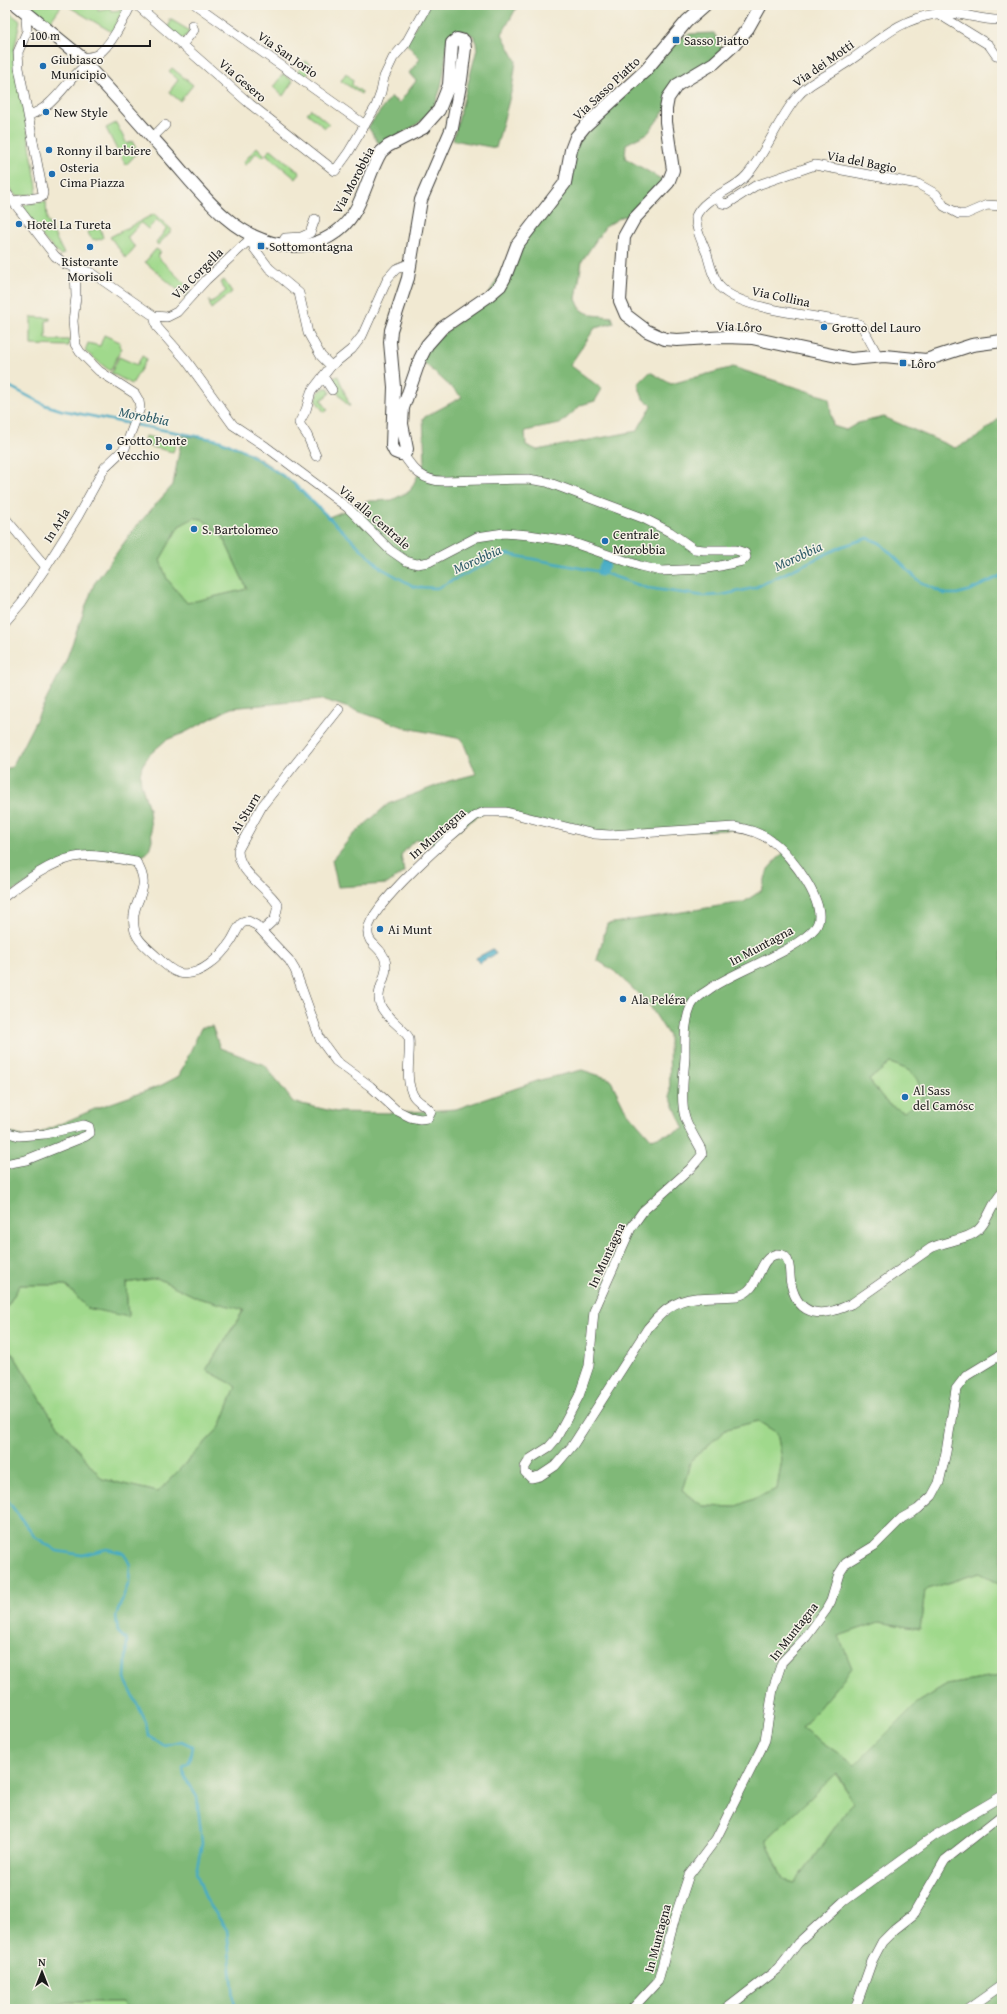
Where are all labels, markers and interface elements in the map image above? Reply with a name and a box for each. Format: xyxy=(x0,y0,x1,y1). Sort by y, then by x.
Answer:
scale bar xyxy=(24,22,150,48)
street label: Via San Jorio xyxy=(254,26,322,83)
text: 100 m xyxy=(30,27,60,44)
place label: Sasso Piatto xyxy=(684,31,749,50)
marker: Sasso Piatto xyxy=(671,35,681,45)
street label: Via dei Motti xyxy=(789,35,858,92)
place label: Giubiasco Municipio xyxy=(51,50,107,84)
street label: Via Sasso Piatto xyxy=(568,52,645,125)
street label: Via Gesero xyxy=(215,54,271,107)
marker: Giubiasco Municipio xyxy=(38,61,48,71)
place label: New Style xyxy=(54,103,108,122)
marker: New Style xyxy=(41,107,51,117)
place label: Ronny il barbiere xyxy=(57,141,151,160)
street label: Via Morobbia xyxy=(328,143,379,217)
marker: Ronny il barbiere xyxy=(44,145,54,155)
street label: Via del Bagio xyxy=(825,145,899,178)
place label: Osteria Cima Piazza xyxy=(60,158,126,192)
marker: Osteria Cima Piazza xyxy=(47,169,57,179)
place label: Hotel La Tureta xyxy=(27,215,112,234)
marker: Hotel La Tureta xyxy=(14,219,24,229)
place label: Sottomontagna xyxy=(269,237,354,256)
marker: Sottomontagna xyxy=(256,241,266,251)
marker: Ristorante Morisoli xyxy=(85,242,95,252)
street label: Via Corgella xyxy=(167,243,228,303)
place label: Ristorante Morisoli xyxy=(62,252,118,286)
street label: Via Collina xyxy=(750,281,813,312)
street label: Via Lôro xyxy=(716,316,763,337)
place label: Grotto del Lauro xyxy=(832,318,921,337)
marker: Grotto del Lauro xyxy=(819,322,829,332)
place label: Lôro xyxy=(911,354,936,373)
marker: Lôro xyxy=(898,358,908,368)
water label: Morobbia xyxy=(117,401,171,431)
place label: Grotto Ponte Vecchio xyxy=(117,431,187,465)
marker: Grotto Ponte Vecchio xyxy=(104,442,114,452)
street label: Via alla Centrale xyxy=(335,481,415,554)
street label: In Arla xyxy=(39,504,75,546)
place label: S. Bartolomeo xyxy=(202,520,278,539)
marker: S. Bartolomeo xyxy=(189,524,199,534)
place label: Centrale Morobbia xyxy=(613,525,666,559)
marker: Centrale Morobbia xyxy=(600,536,610,546)
water label: Morobbia xyxy=(771,536,826,576)
water label: Morobbia xyxy=(450,539,505,579)
street label: Ai Sturn xyxy=(226,788,266,837)
street label: In Muntagna xyxy=(405,803,471,863)
place label: Ai Munt xyxy=(388,920,432,939)
street label: In Muntagna xyxy=(726,920,797,970)
marker: Ai Munt xyxy=(375,924,385,934)
place label: Ala Peléra xyxy=(631,990,687,1009)
marker: Ala Peléra xyxy=(618,994,628,1004)
place label: Al Sass del Camósc xyxy=(913,1081,974,1115)
marker: Al Sass del Camósc xyxy=(900,1092,910,1102)
street label: In Muntagna xyxy=(583,1219,630,1291)
street label: In Muntagna xyxy=(764,1597,823,1665)
street label: In Muntagna xyxy=(639,1901,676,1974)
north arrow xyxy=(22,1952,62,1992)
text: N xyxy=(38,1954,46,1970)

